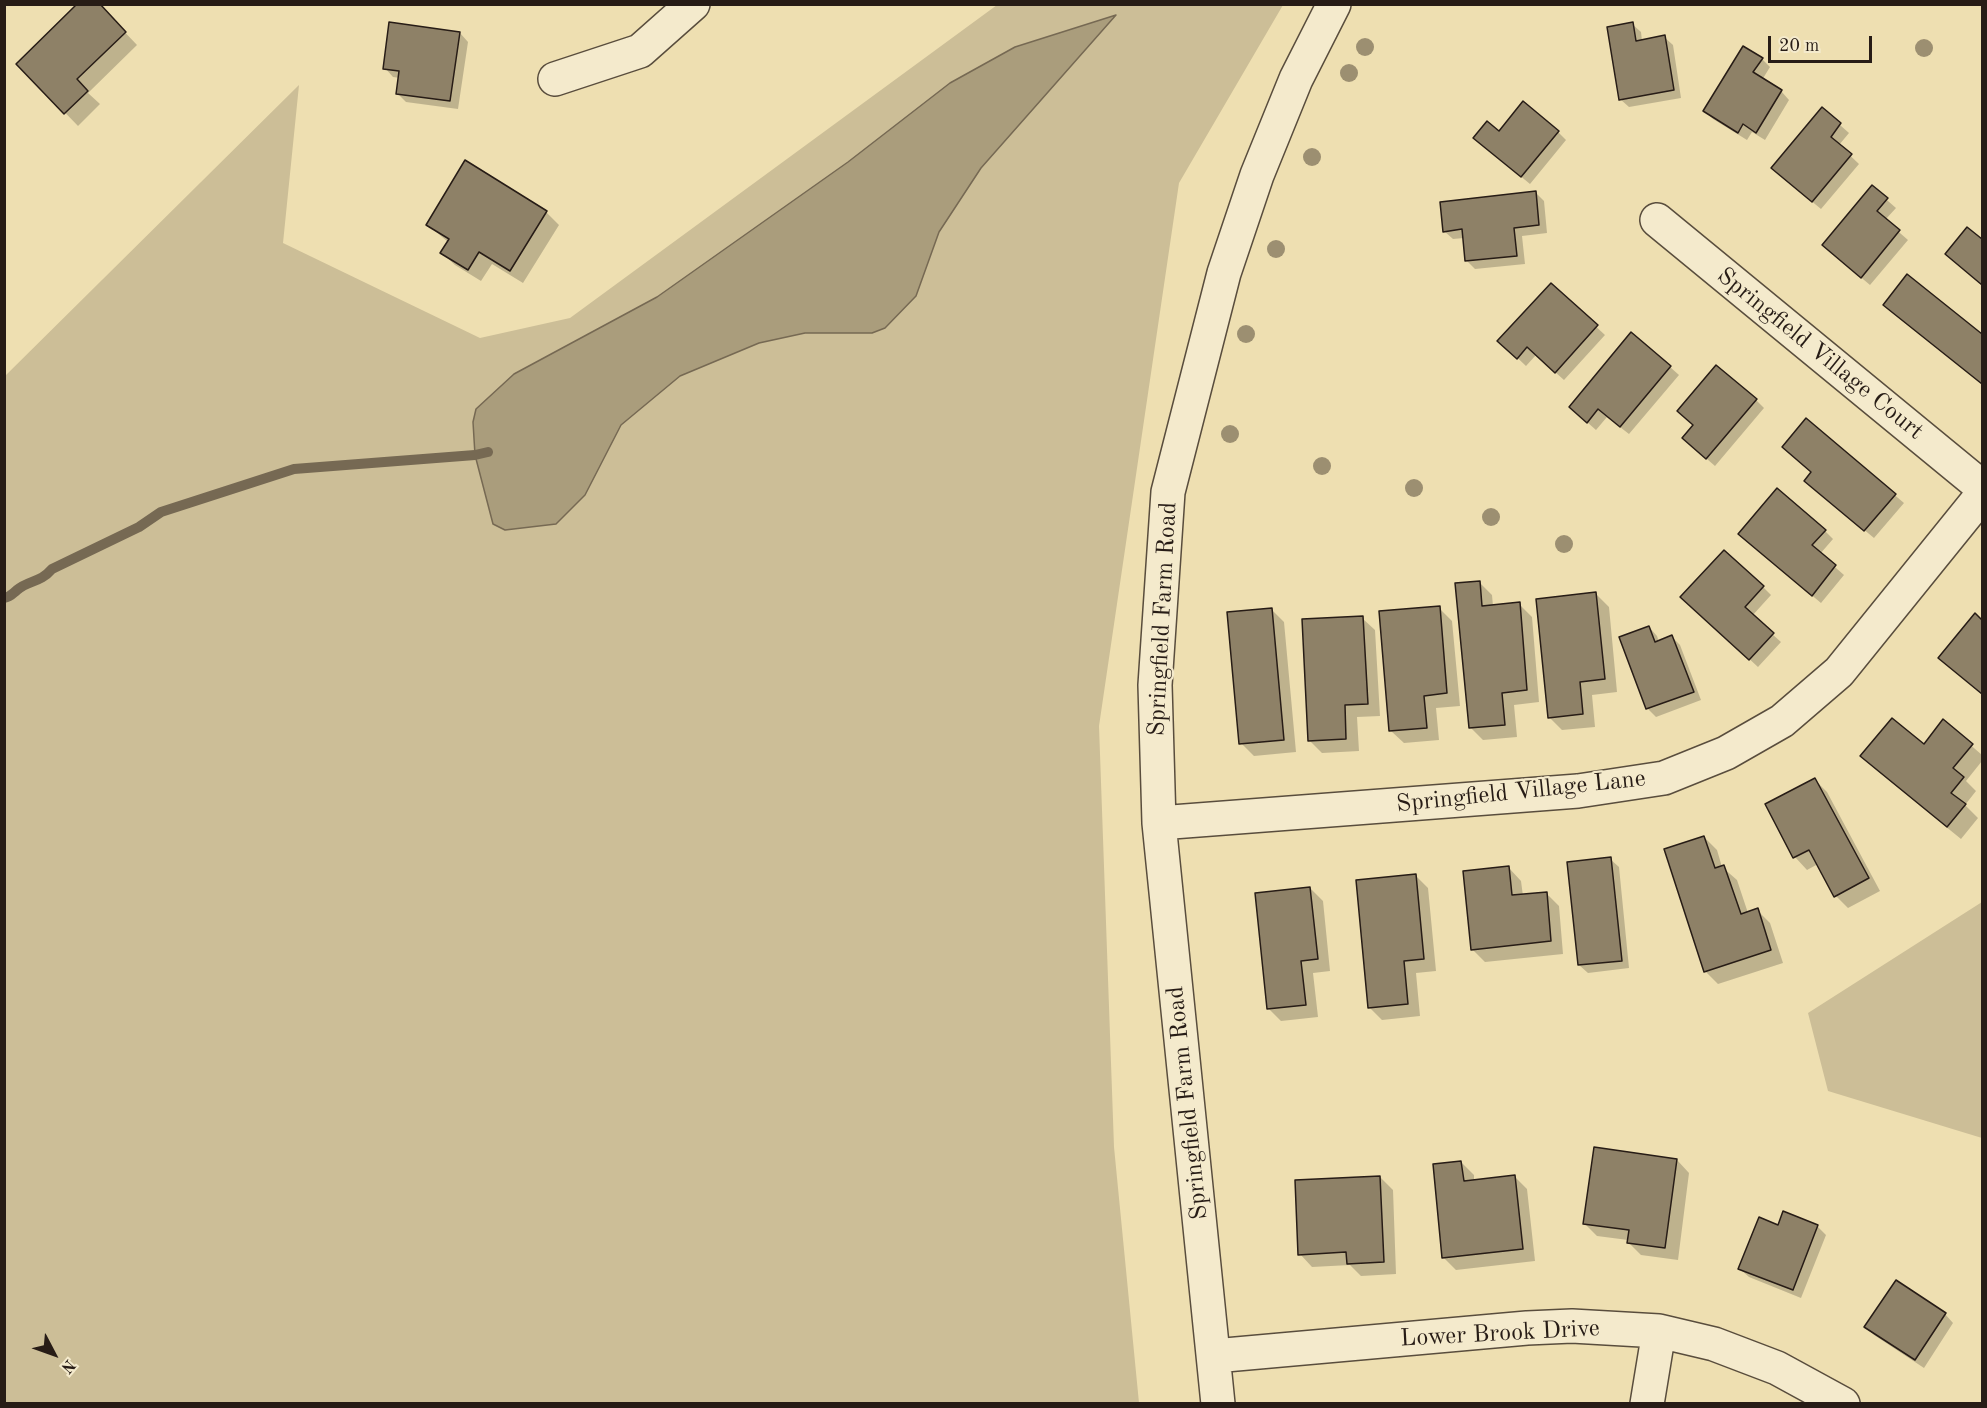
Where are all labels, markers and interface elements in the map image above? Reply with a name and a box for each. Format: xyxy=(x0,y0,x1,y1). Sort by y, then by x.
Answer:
scale bar xyxy=(1771,24,1874,62)
text: 20 m xyxy=(1779,37,1819,55)
street label: Springfield Village Court xyxy=(1711,262,1929,446)
street label: Springfield Farm Road xyxy=(1142,501,1184,737)
street label: Springfield Village Lane xyxy=(1395,765,1647,819)
street label: Springfield Farm Road xyxy=(1161,985,1215,1221)
street label: Lower Brook Drive xyxy=(1400,1314,1600,1354)
north arrow xyxy=(24,1324,84,1384)
text: N xyxy=(58,1356,78,1376)

